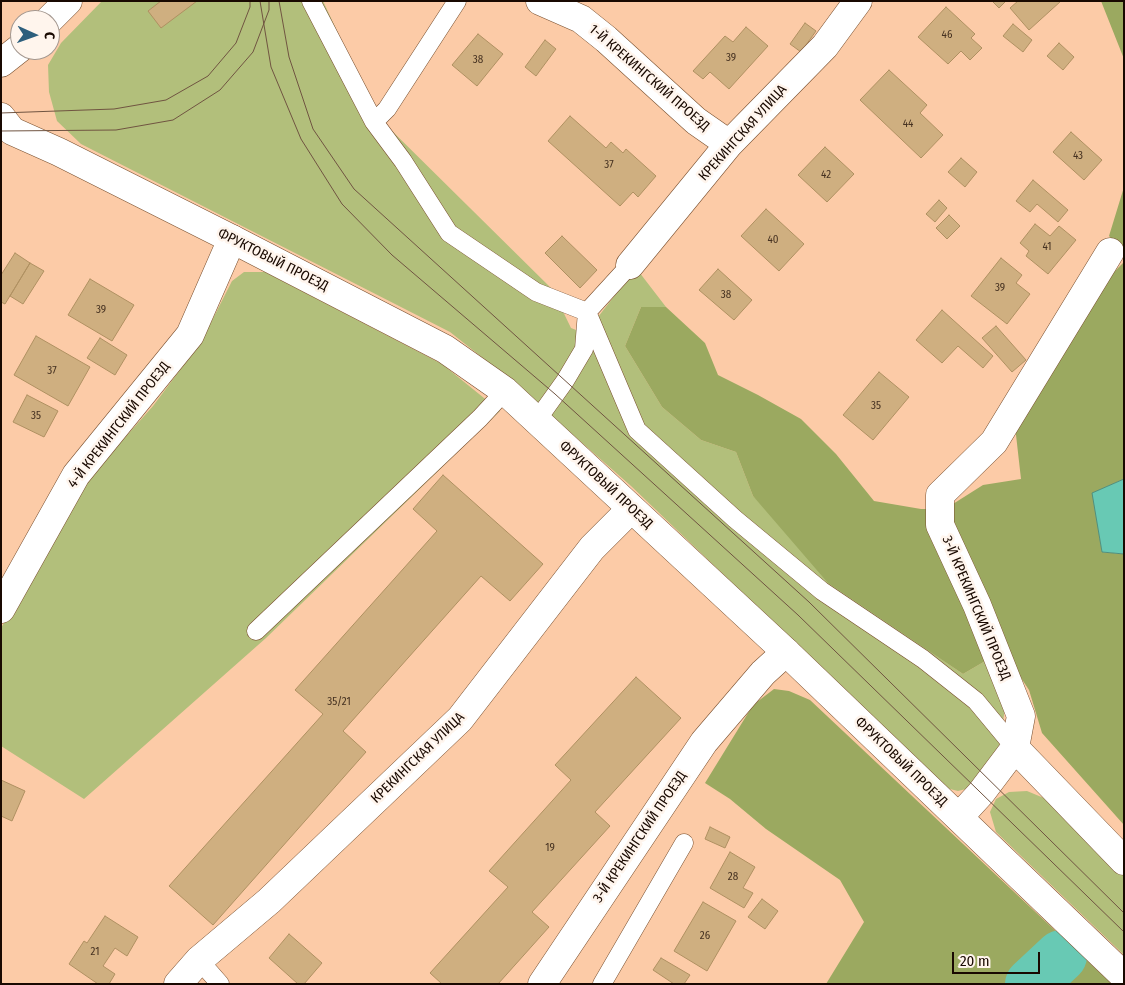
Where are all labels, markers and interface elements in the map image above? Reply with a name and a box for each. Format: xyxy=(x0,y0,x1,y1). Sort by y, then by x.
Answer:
north arrow xyxy=(10,10,60,60)
street label: 1-Й КРЕКИНГСКИЙ ПРОЕЗД xyxy=(585,21,713,135)
house number: 46 xyxy=(942,28,952,42)
text: С xyxy=(41,32,58,39)
house number: 39 xyxy=(726,51,736,65)
house number: 38 xyxy=(473,53,483,67)
street label: КРЕКИНГСКАЯ УЛИЦА xyxy=(695,82,791,184)
house number: 44 xyxy=(903,117,913,131)
house number: 43 xyxy=(1073,149,1083,163)
house number: 37 xyxy=(604,158,614,172)
house number: 42 xyxy=(821,168,831,182)
street label: ФРУКТОВЫЙ ПРОЕЗД xyxy=(215,225,331,295)
house number: 40 xyxy=(767,233,779,247)
house number: 41 xyxy=(1042,240,1052,254)
house number: 39 xyxy=(995,281,1005,295)
house number: 38 xyxy=(721,288,731,302)
house number: 39 xyxy=(96,303,106,317)
street label: 4-Й КРЕКИНГСКИЙ ПРОЕЗД xyxy=(65,359,173,491)
house number: 37 xyxy=(47,364,57,378)
house number: 35 xyxy=(871,399,881,413)
house number: 35 xyxy=(31,409,41,423)
street label: ФРУКТОВЫЙ ПРОЕЗД xyxy=(556,437,656,533)
street label: 3-Й КРЕКИНГСКИЙ ПРОЕЗД xyxy=(938,533,1014,683)
house number: 35/21 xyxy=(327,695,351,709)
street label: КРЕКИНГСКАЯ УЛИЦА xyxy=(368,709,468,807)
street label: ФРУКТОВЫЙ ПРОЕЗД xyxy=(851,714,951,810)
street label: 3-Й КРЕКИНГСКИЙ ПРОЕЗД xyxy=(590,768,690,906)
house number: 19 xyxy=(545,841,555,855)
house number: 28 xyxy=(728,870,738,884)
house number: 26 xyxy=(700,929,710,943)
scale bar xyxy=(955,942,1042,974)
house number: 21 xyxy=(91,945,99,959)
text: 20 m xyxy=(960,952,990,970)

